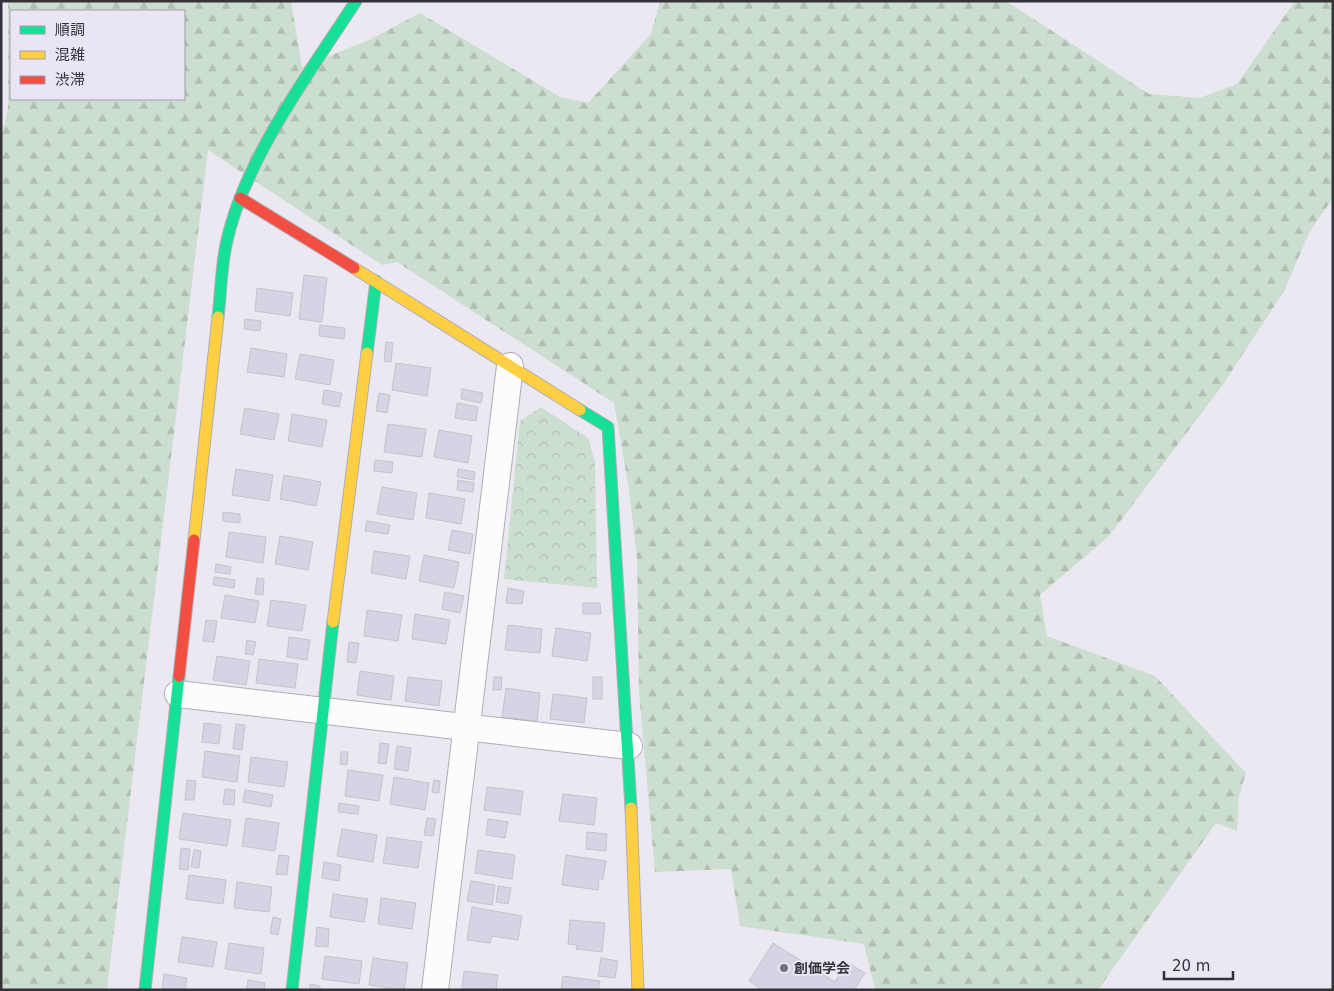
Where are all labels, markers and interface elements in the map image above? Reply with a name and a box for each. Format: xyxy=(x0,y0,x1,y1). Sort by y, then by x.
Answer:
legend xyxy=(10,10,185,100)
text: 順調 xyxy=(55,21,85,39)
text: 混雑 xyxy=(55,46,85,64)
text: 渋滞 xyxy=(55,71,85,89)
scale bar xyxy=(1164,948,1233,980)
text: 20 m xyxy=(1172,957,1210,975)
place label: 創価学会 xyxy=(794,960,850,976)
marker: 創価学会 xyxy=(778,962,790,974)

